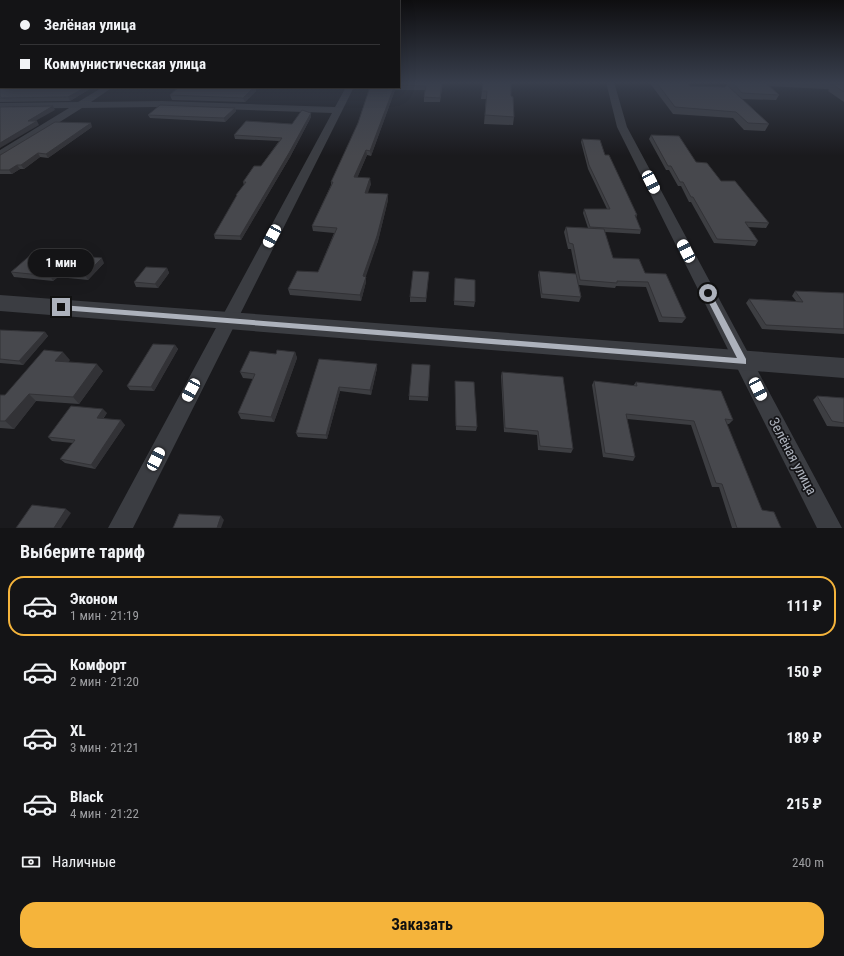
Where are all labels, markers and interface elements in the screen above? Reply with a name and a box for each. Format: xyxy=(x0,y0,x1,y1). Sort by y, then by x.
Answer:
text: Зелёная улица xyxy=(44,16,136,34)
text: Коммунистическая улица xyxy=(44,55,206,73)
car xyxy=(640,169,662,195)
car xyxy=(261,223,283,249)
car xyxy=(675,238,697,264)
callout: 1 мин xyxy=(28,249,94,277)
text: 1 мин xyxy=(45,255,77,270)
route start xyxy=(699,284,717,302)
route end xyxy=(52,298,70,316)
car xyxy=(747,376,769,402)
car xyxy=(180,377,202,403)
street label: Зелёная улица xyxy=(766,415,820,497)
car xyxy=(145,446,167,472)
text: Выберите тариф xyxy=(20,541,145,562)
icon: car xyxy=(22,588,58,624)
text: Эконом xyxy=(70,590,118,608)
text: 111 ₽ xyxy=(786,597,822,615)
text: 1 мин · 21:19 xyxy=(70,608,139,623)
icon: car xyxy=(22,654,58,690)
text: Комфорт xyxy=(70,656,127,674)
text: 150 ₽ xyxy=(786,663,822,681)
text: 2 мин · 21:20 xyxy=(70,674,139,689)
icon: car xyxy=(22,720,58,756)
text: XL xyxy=(70,722,86,740)
text: 189 ₽ xyxy=(786,729,822,747)
text: 3 мин · 21:21 xyxy=(70,740,139,755)
icon: car xyxy=(22,786,58,822)
text: Black xyxy=(70,788,103,806)
text: 215 ₽ xyxy=(786,795,822,813)
text: 4 мин · 21:22 xyxy=(70,806,139,821)
icon: cash xyxy=(20,851,42,873)
text: Наличные xyxy=(52,853,116,871)
text: 240 m xyxy=(792,855,824,870)
button: Заказать xyxy=(20,902,824,948)

